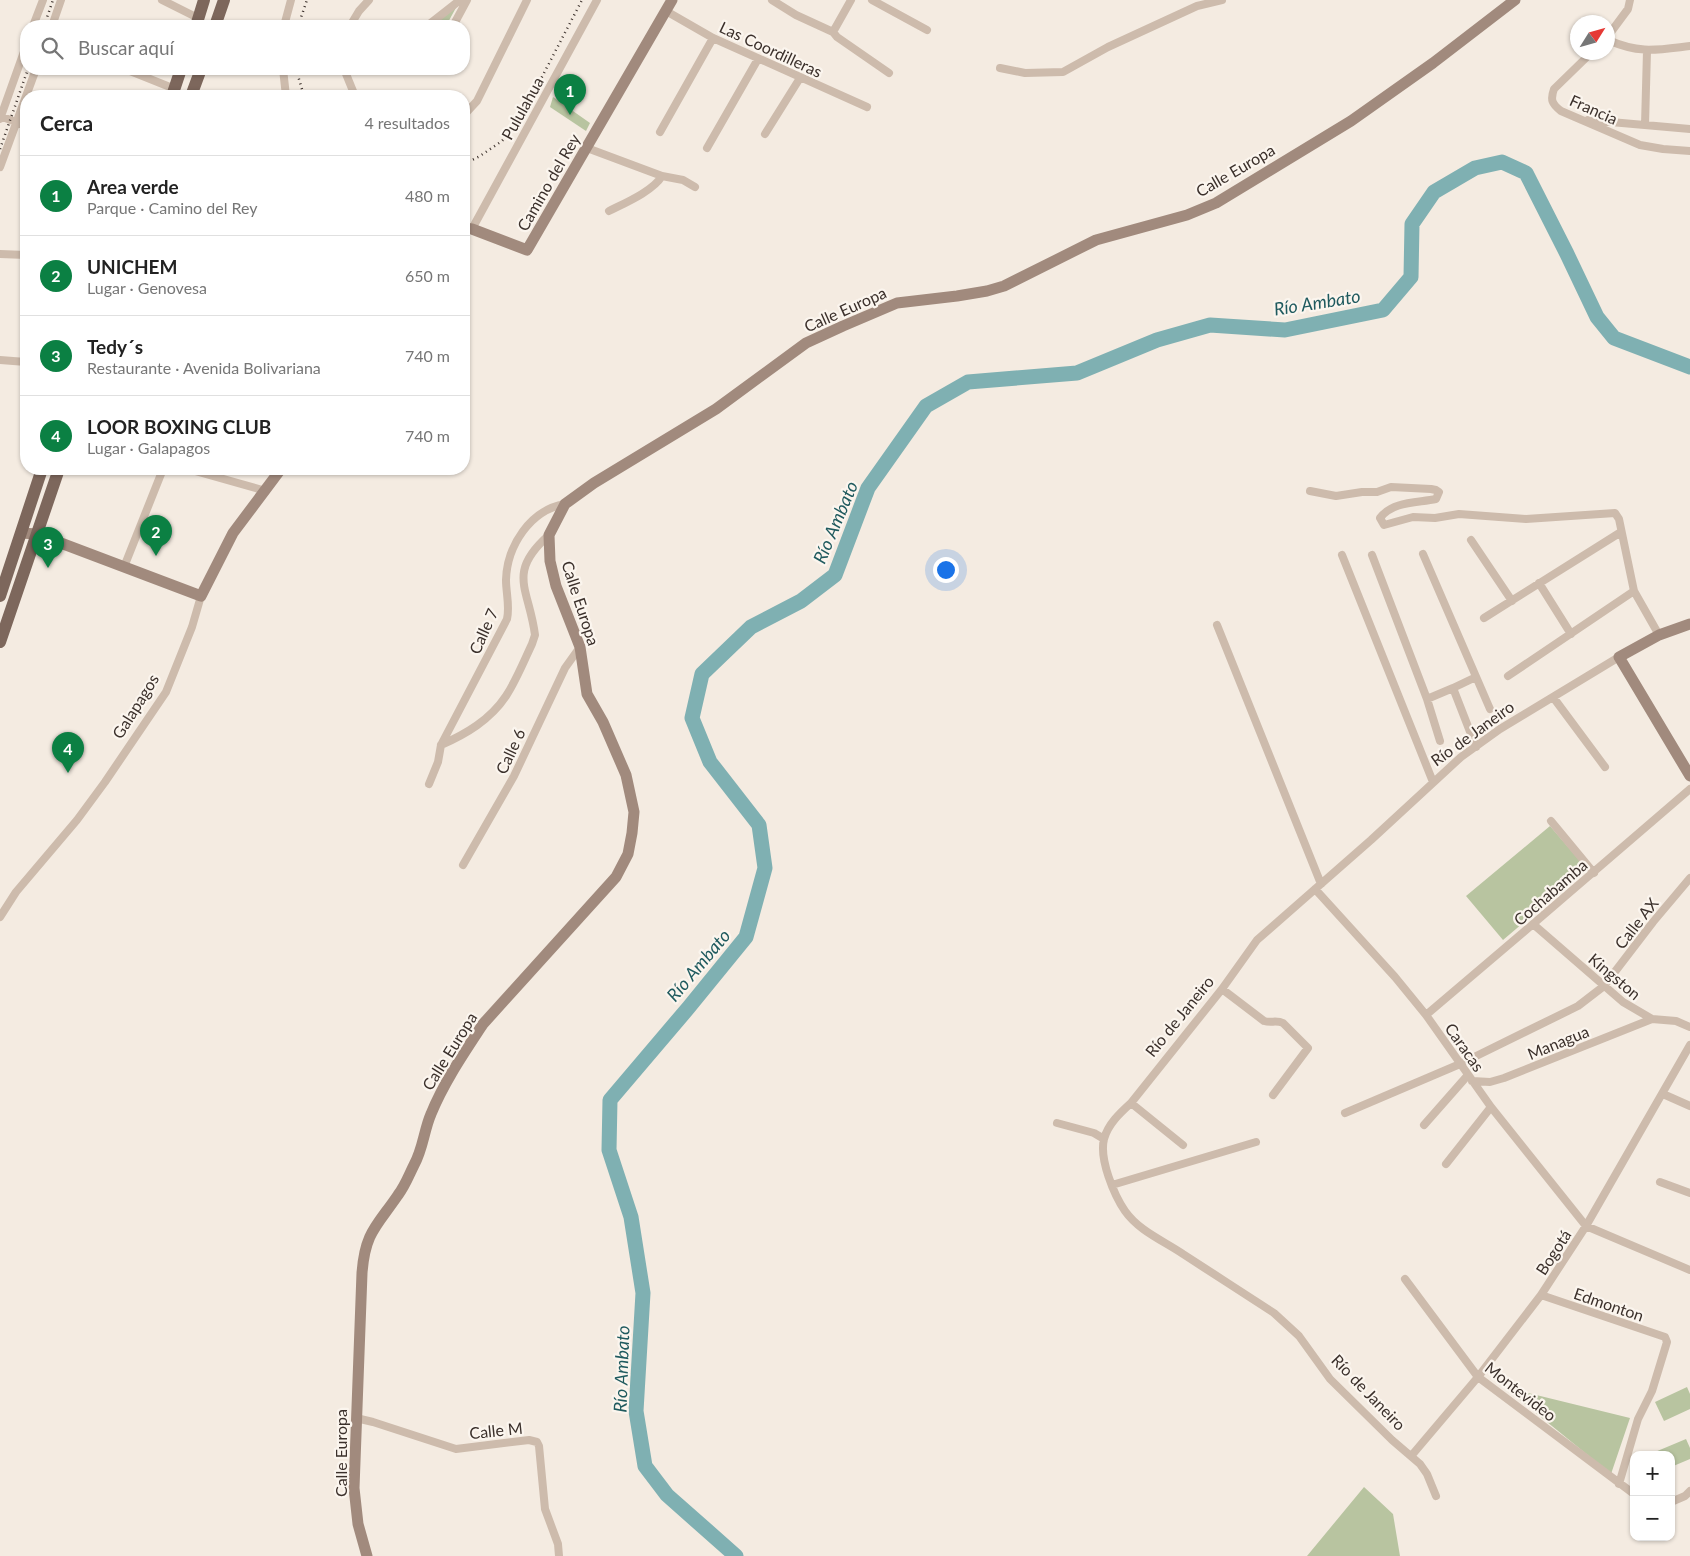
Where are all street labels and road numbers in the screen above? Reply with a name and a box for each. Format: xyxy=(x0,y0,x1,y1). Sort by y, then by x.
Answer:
street label: Las Coordilleras xyxy=(717,17,825,81)
street label: Pululahua xyxy=(497,73,547,143)
street label: Francia xyxy=(1567,90,1621,128)
street label: Camino del Rey xyxy=(513,129,584,234)
street label: Calle Europa xyxy=(1192,140,1278,200)
street label: Calle Europa xyxy=(801,282,889,336)
street label: Calle Europa xyxy=(558,558,604,648)
street label: Calle 7 xyxy=(465,605,501,657)
street label: Galapagos xyxy=(108,670,162,742)
street label: Río de Janeiro xyxy=(1427,696,1517,770)
street label: Calle 6 xyxy=(491,725,529,777)
street label: Cochabamba xyxy=(1509,855,1591,929)
street label: Calle AX xyxy=(1610,893,1662,952)
street label: Kingston xyxy=(1585,949,1645,1003)
street label: Río de Janeiro xyxy=(1141,972,1217,1060)
street label: Calle Europa xyxy=(418,1009,480,1093)
street label: Caracas xyxy=(1441,1019,1489,1075)
street label: Managua xyxy=(1524,1021,1592,1063)
street label: Bogotá xyxy=(1531,1226,1575,1278)
street label: Edmonton xyxy=(1572,1283,1646,1325)
street label: Río de Janeiro xyxy=(1328,1350,1410,1434)
street label: Montevideo xyxy=(1482,1357,1560,1425)
street label: Calle Europa xyxy=(331,1409,350,1497)
street label: Calle M xyxy=(468,1418,524,1442)

